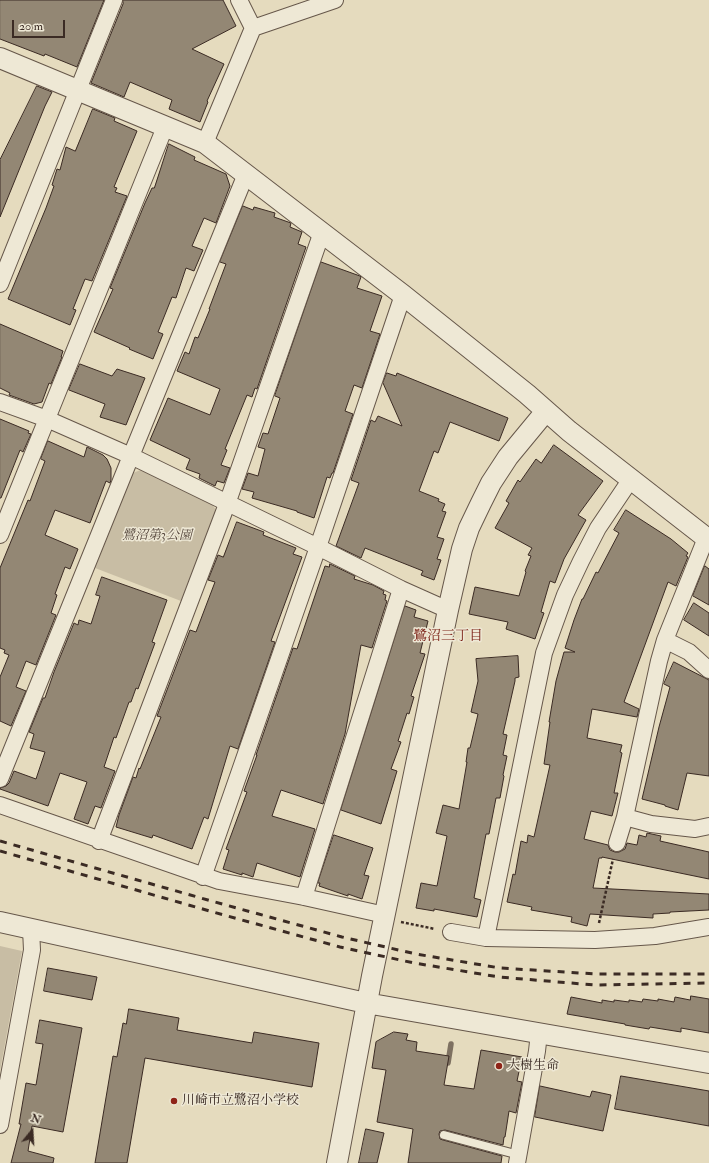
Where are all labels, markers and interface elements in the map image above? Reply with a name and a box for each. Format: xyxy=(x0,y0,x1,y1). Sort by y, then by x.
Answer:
scale bar xyxy=(14,12,67,38)
text: 20 m xyxy=(19,19,43,34)
park label: 鷺沼第3公園 xyxy=(122,528,192,544)
district label: 鷺沼三丁目 xyxy=(413,629,483,645)
place label: 大樹生命 xyxy=(507,1058,559,1074)
marker: 大樹生命 xyxy=(494,1061,504,1071)
place label: 川崎市立鷺沼小学校 xyxy=(182,1093,299,1109)
marker: 川崎市立鷺沼小学校 xyxy=(169,1096,179,1106)
north arrow xyxy=(12,1111,52,1151)
text: N xyxy=(29,1111,43,1127)

